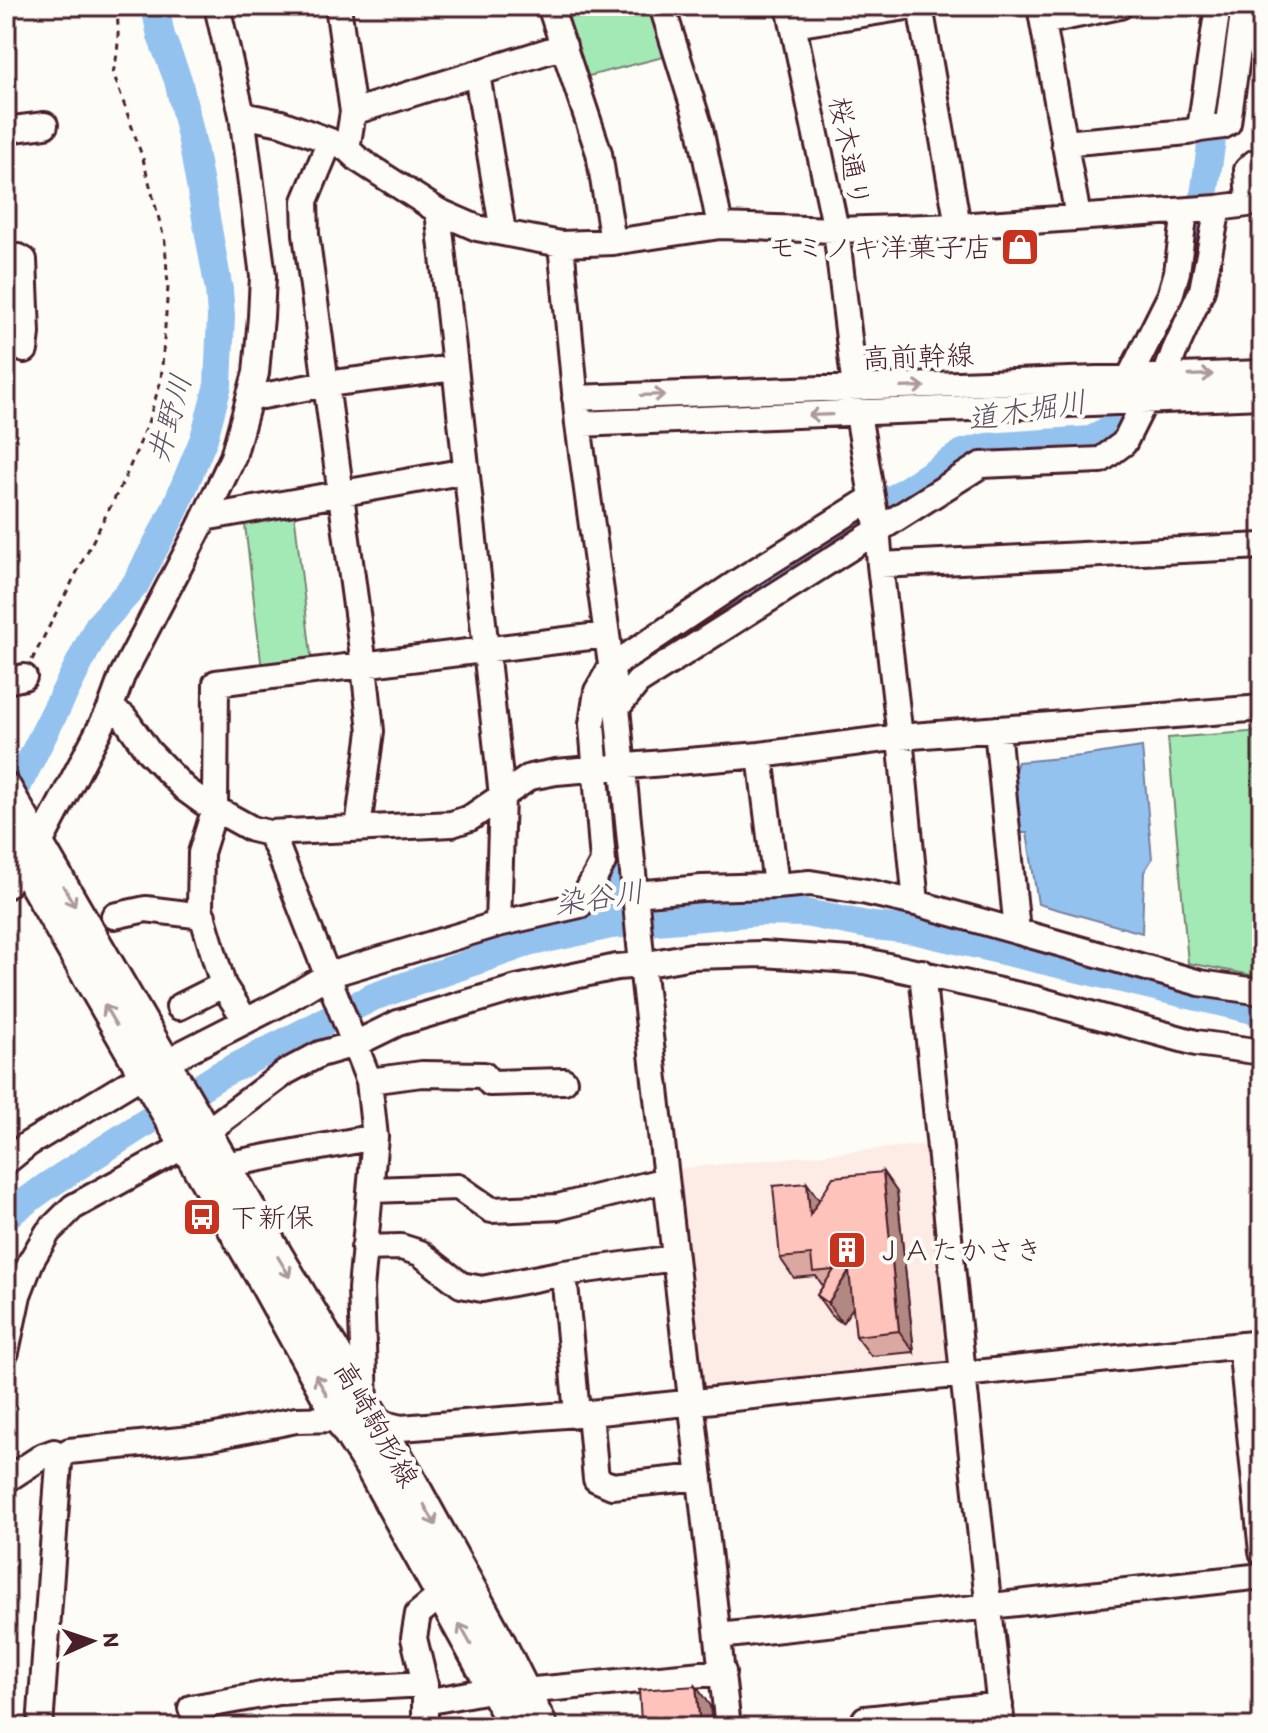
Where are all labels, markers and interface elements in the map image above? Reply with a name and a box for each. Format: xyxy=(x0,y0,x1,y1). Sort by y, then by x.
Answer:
street label: 桜木通り xyxy=(823,94,877,210)
shop icon: モミノキ洋菓子店 xyxy=(999,226,1041,268)
place label: モミノキ洋菓子店 xyxy=(768,230,992,264)
street label: 高前幹線 xyxy=(861,337,975,375)
one-way arrow xyxy=(1187,368,1214,383)
water label: 井野川 xyxy=(139,370,199,466)
one-way arrow xyxy=(899,379,926,394)
water label: 道木堀川 xyxy=(965,382,1089,438)
one-way arrow xyxy=(639,388,666,403)
one-way arrow xyxy=(807,408,834,423)
water label: 染谷川 xyxy=(552,872,646,922)
one-way arrow xyxy=(61,884,77,907)
one-way arrow xyxy=(102,1004,118,1027)
bus stop icon: 下新保 xyxy=(181,1196,223,1238)
place label: 下新保 xyxy=(230,1200,314,1234)
building icon: ＪＡたかさき xyxy=(826,1229,868,1271)
place label: ＪＡたかさき xyxy=(875,1233,1043,1267)
one-way arrow xyxy=(276,1255,292,1278)
street label: 高崎駒形線 xyxy=(327,1355,427,1493)
one-way arrow xyxy=(312,1373,328,1397)
one-way arrow xyxy=(422,1503,438,1526)
north arrow xyxy=(52,1601,132,1681)
one-way arrow xyxy=(456,1623,472,1646)
text: N xyxy=(98,1632,125,1648)

